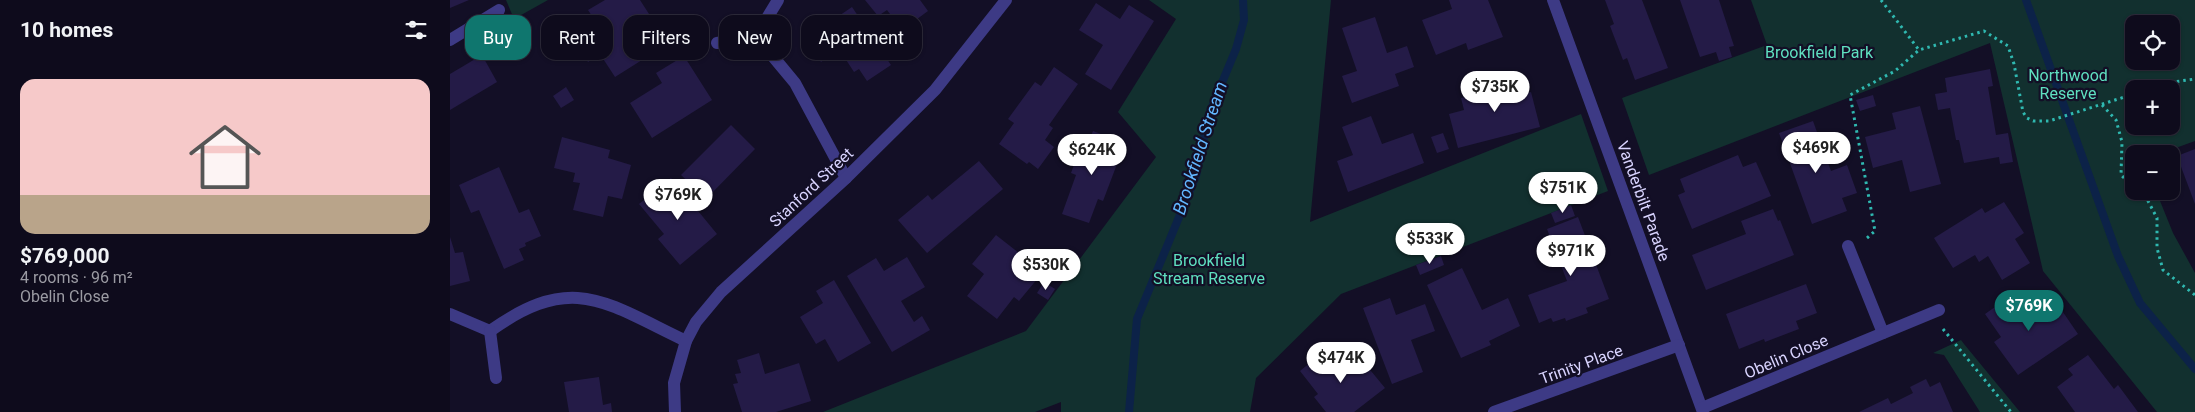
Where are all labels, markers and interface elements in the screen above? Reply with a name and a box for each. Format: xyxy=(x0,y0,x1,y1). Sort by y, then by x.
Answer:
chip: Buy xyxy=(465,15,531,60)
chip: Rent xyxy=(541,15,613,60)
chip: Filters xyxy=(623,15,709,60)
chip: New xyxy=(719,15,791,60)
chip: Apartment xyxy=(801,15,922,60)
map controls xyxy=(2125,15,2180,200)
button: locate xyxy=(2125,15,2180,70)
icon: filters xyxy=(402,16,430,44)
text: 10 homes xyxy=(20,18,113,42)
park label: Brookfield Park xyxy=(1765,43,1874,62)
park label: Northwood Reserve xyxy=(2028,66,2108,103)
pin: $735K xyxy=(1460,70,1530,113)
text: $735K xyxy=(1472,77,1518,96)
water label: Brookfield Stream xyxy=(1168,79,1231,217)
button: + xyxy=(2125,80,2180,135)
icon: home xyxy=(180,112,270,202)
pin: $469K xyxy=(1781,132,1851,174)
pin: $624K xyxy=(1057,134,1127,176)
text: $469K xyxy=(1793,138,1839,157)
street label: Vanderbilt Parade xyxy=(1613,139,1674,264)
text: $624K xyxy=(1069,140,1115,159)
street label: Stanford Street xyxy=(766,144,857,231)
button: − xyxy=(2125,145,2180,200)
pin: $751K xyxy=(1528,172,1598,214)
pin: $769K xyxy=(643,178,713,221)
text: $751K xyxy=(1540,178,1586,197)
text: $769K xyxy=(655,185,701,204)
pin: $533K xyxy=(1395,222,1465,265)
text: $533K xyxy=(1407,229,1453,248)
pin: $971K xyxy=(1536,234,1606,277)
text: $971K xyxy=(1548,241,1594,260)
text: $769,000 xyxy=(20,244,110,268)
pin: $530K xyxy=(1011,248,1081,291)
park label: Brookfield Stream Reserve xyxy=(1153,251,1265,288)
text: $530K xyxy=(1023,255,1069,274)
text: 4 rooms · 96 m² xyxy=(20,268,133,287)
text: Obelin Close xyxy=(20,287,109,306)
pin: $769K xyxy=(1994,290,2064,332)
text: $769K xyxy=(2006,296,2052,315)
street label: Obelin Close xyxy=(1741,330,1831,383)
street label: Trinity Place xyxy=(1537,341,1625,388)
pin: $474K xyxy=(1306,342,1376,384)
text: $474K xyxy=(1318,348,1364,367)

